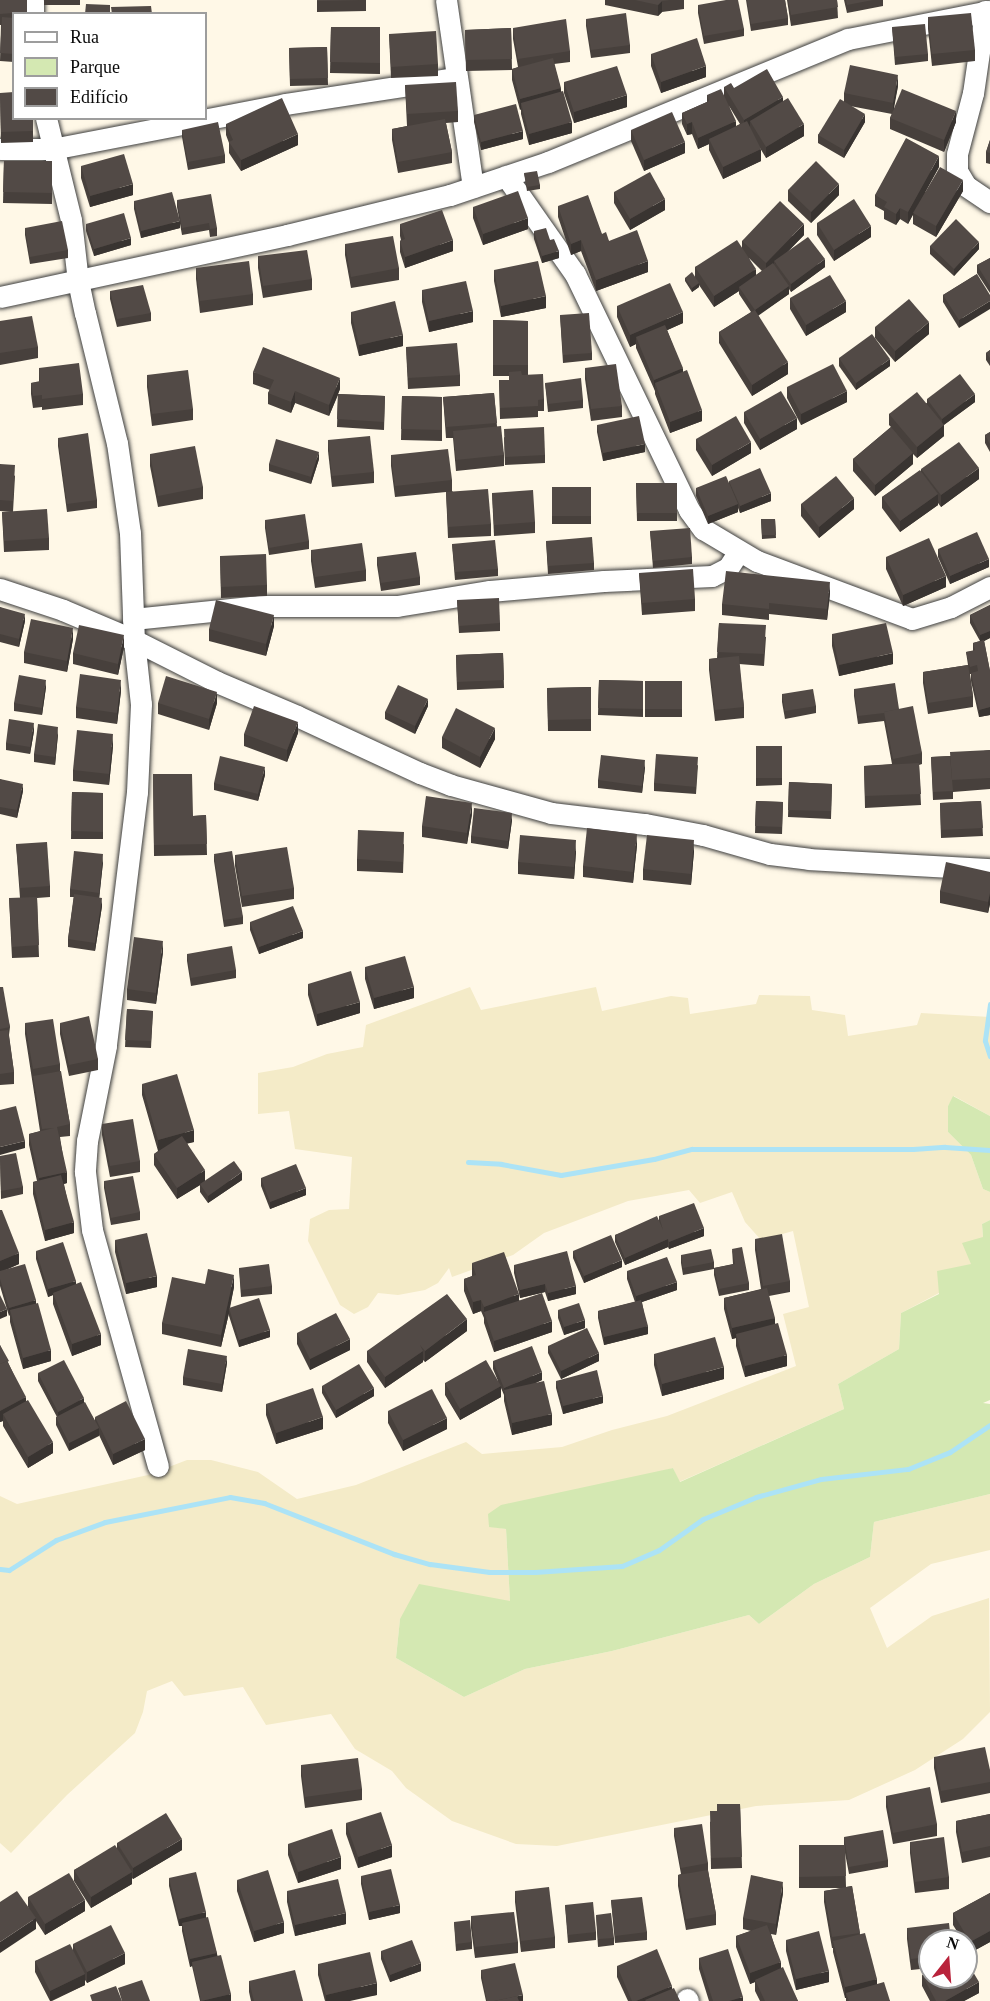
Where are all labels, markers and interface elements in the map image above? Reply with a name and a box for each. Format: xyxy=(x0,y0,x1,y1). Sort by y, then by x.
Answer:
legend xyxy=(12,12,207,120)
text: Rua xyxy=(70,27,99,47)
text: Parque xyxy=(70,57,120,77)
text: Edifício xyxy=(70,87,128,107)
north arrow xyxy=(918,1929,978,1989)
text: N xyxy=(945,1933,961,1953)

